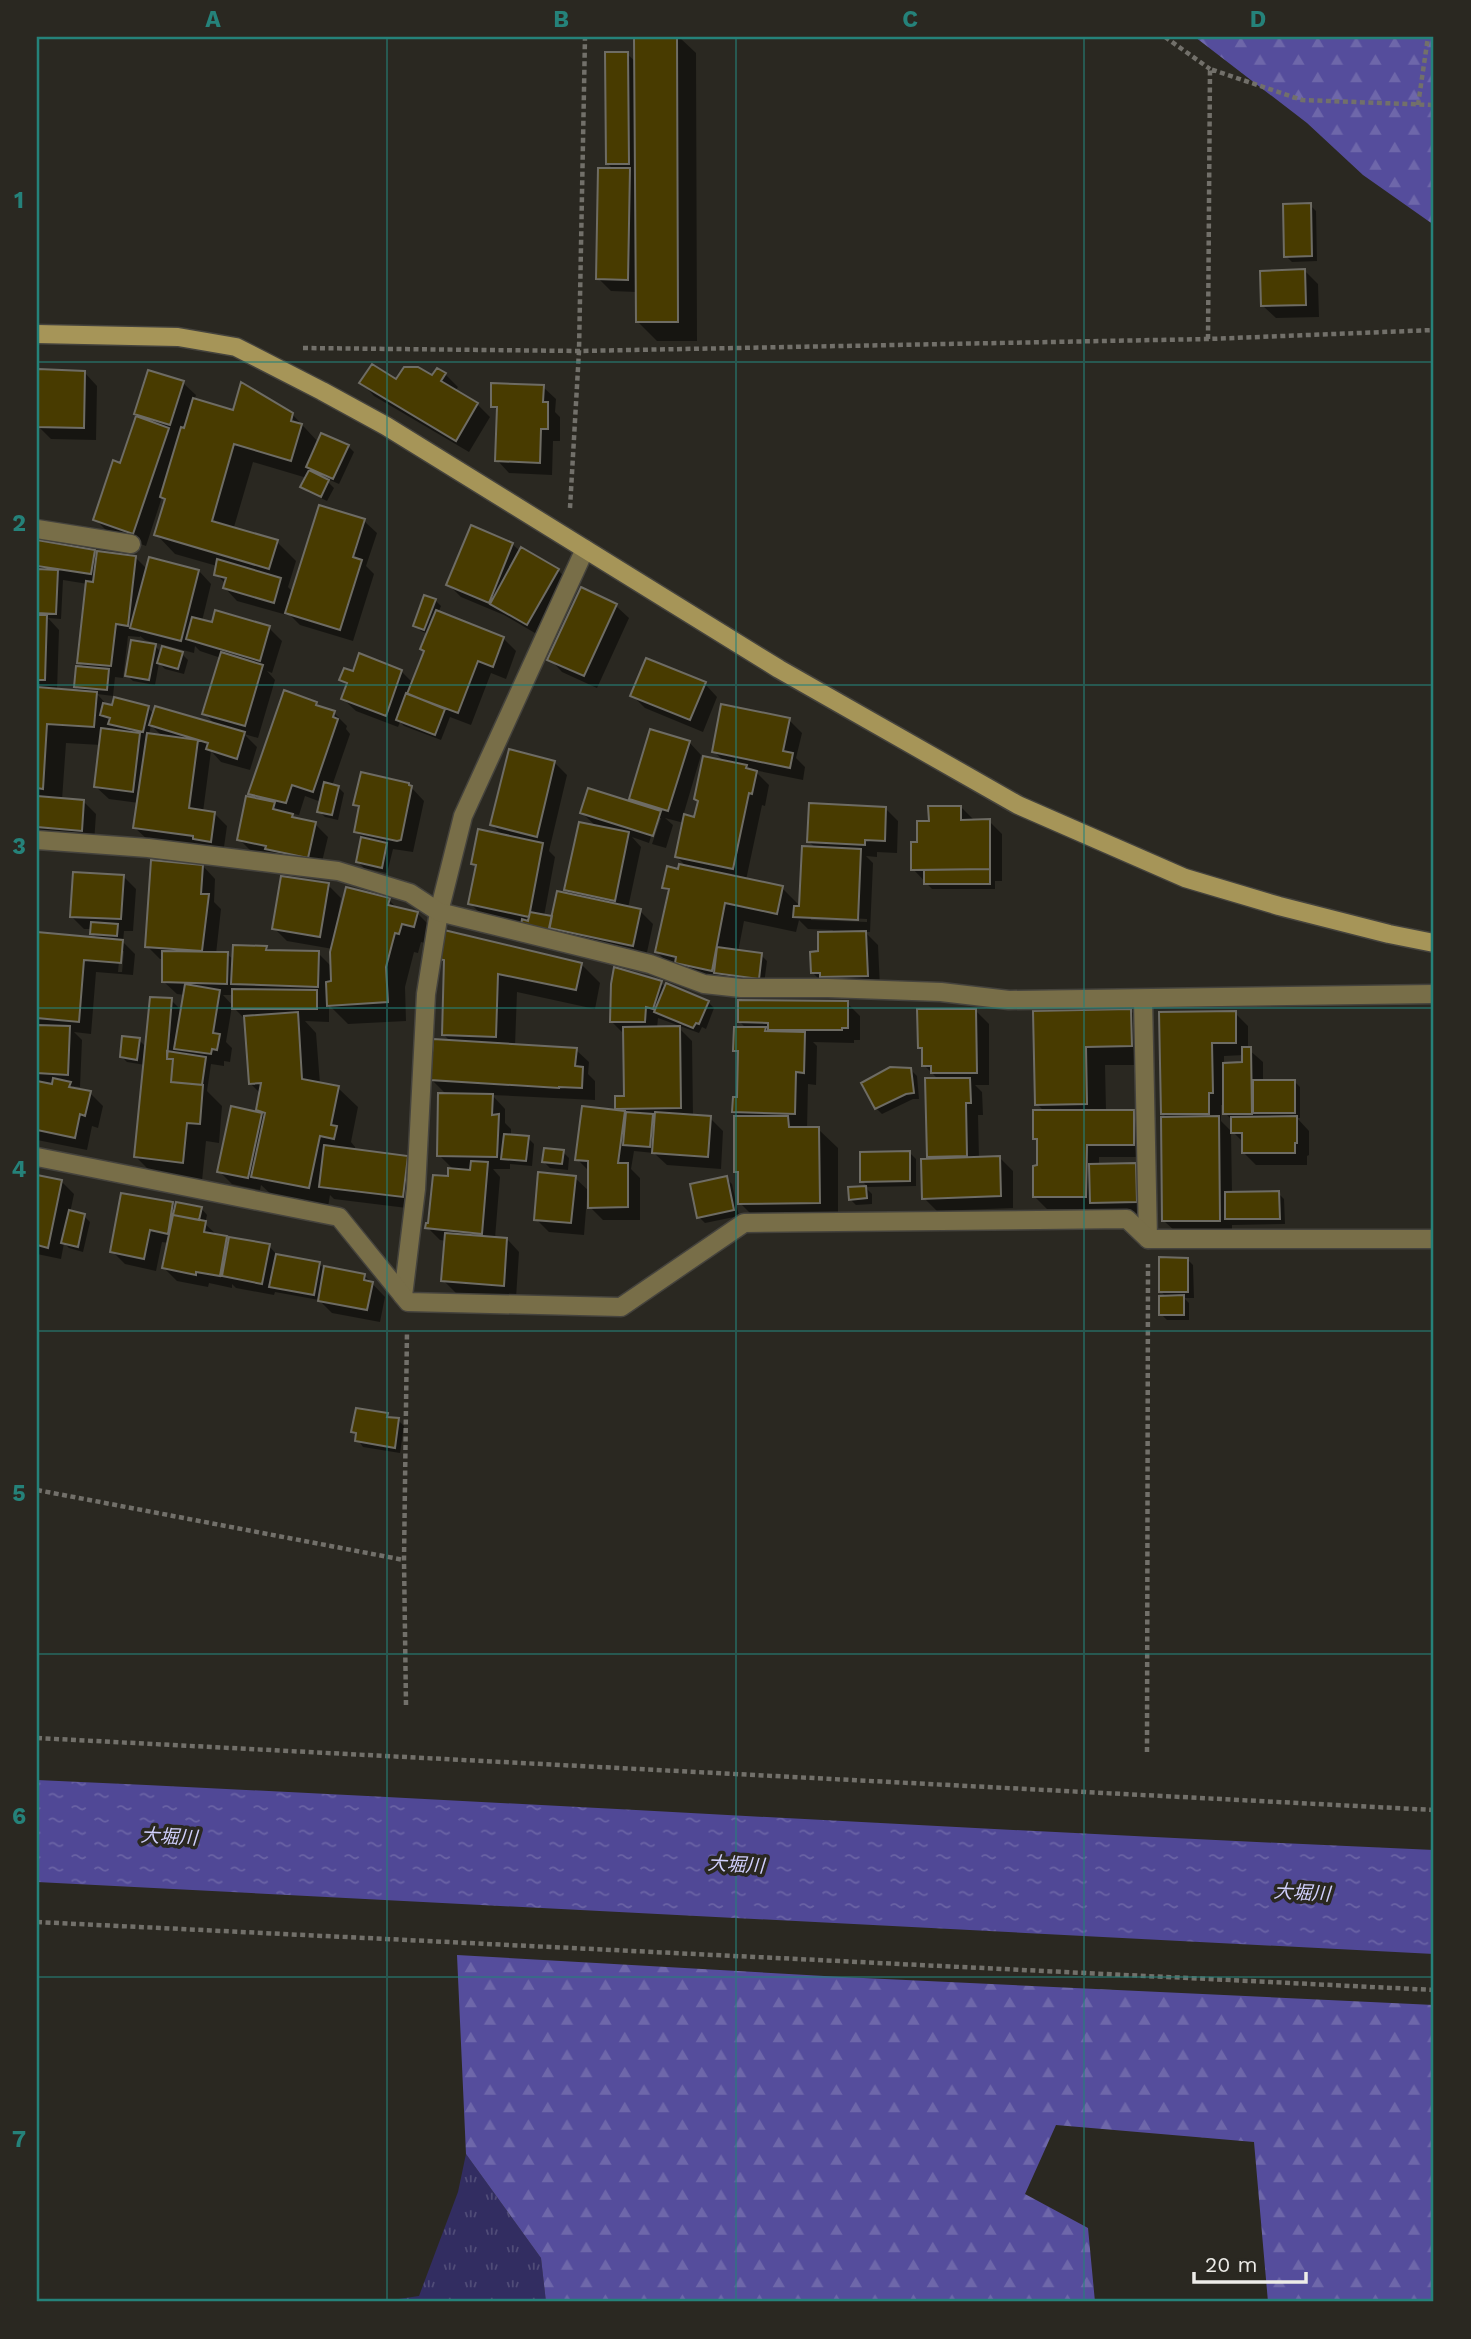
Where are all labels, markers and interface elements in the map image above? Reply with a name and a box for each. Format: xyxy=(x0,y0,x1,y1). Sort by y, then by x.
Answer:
text: A xyxy=(205,6,221,33)
text: B xyxy=(553,6,569,33)
text: C xyxy=(902,6,918,33)
text: D xyxy=(1250,6,1266,33)
text: 1 xyxy=(14,187,24,214)
text: 2 xyxy=(12,510,26,537)
text: 3 xyxy=(12,833,26,860)
text: 4 xyxy=(12,1156,27,1183)
text: 5 xyxy=(12,1480,26,1507)
text: 6 xyxy=(12,1803,26,1830)
water label: 大堀川 xyxy=(140,1824,200,1850)
water label: 大堀川 xyxy=(707,1852,767,1878)
water label: 大堀川 xyxy=(1273,1880,1333,1906)
text: 7 xyxy=(12,2126,26,2153)
scale bar xyxy=(1194,2241,1306,2285)
text: 20 m xyxy=(1205,2252,1257,2277)

